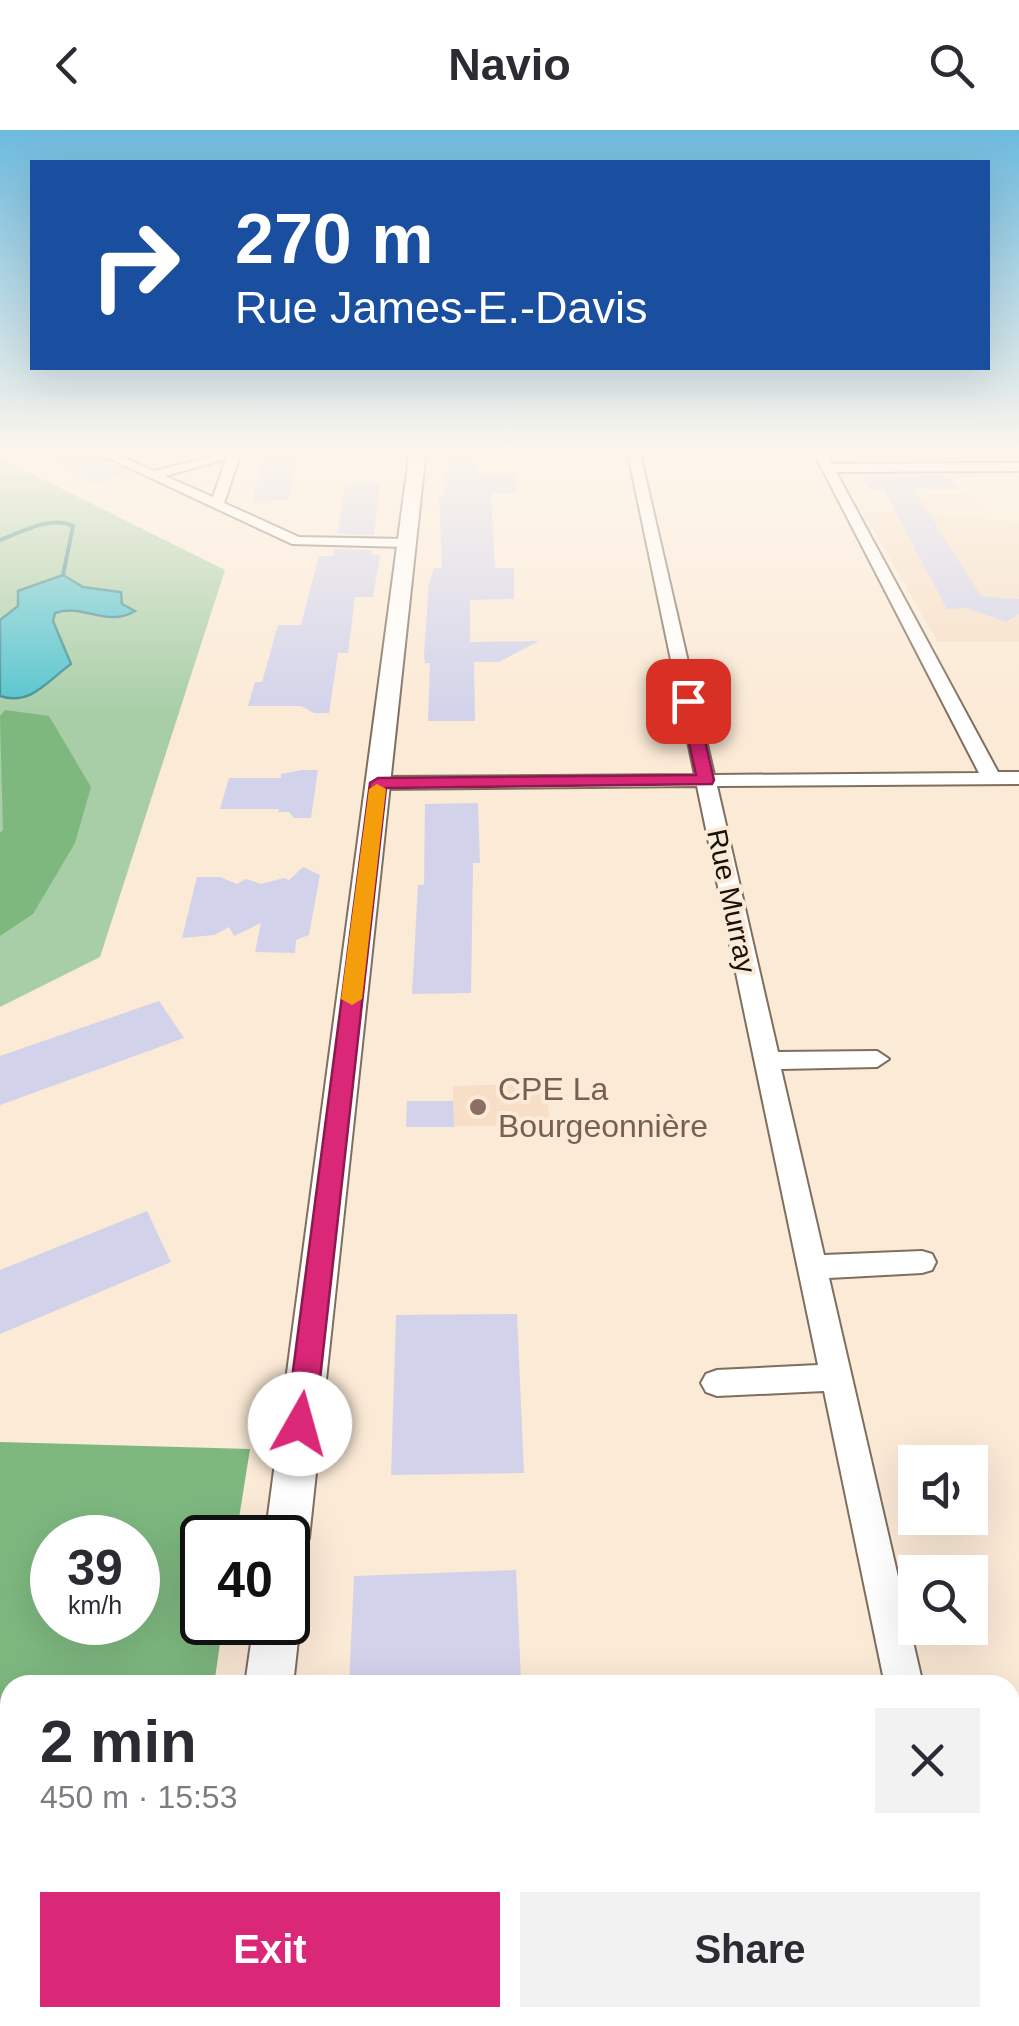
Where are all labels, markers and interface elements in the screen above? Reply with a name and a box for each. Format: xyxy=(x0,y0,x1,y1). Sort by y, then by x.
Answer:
icon: back xyxy=(40,38,95,93)
icon: search xyxy=(924,38,979,93)
text: Navio xyxy=(448,39,571,90)
icon: right xyxy=(70,200,200,330)
text: 270 m xyxy=(235,200,433,278)
text: Rue James-E.-Davis xyxy=(235,282,648,333)
pin xyxy=(646,659,731,744)
icon: arrive xyxy=(661,674,716,729)
street label: Rue Murray xyxy=(701,826,762,976)
place label: CPE La Bourgeonnière xyxy=(498,1071,708,1144)
marker: CPE La Bourgeonnière xyxy=(467,1096,489,1118)
position arrow xyxy=(248,1372,352,1476)
map controls xyxy=(898,1445,988,1645)
button: sound xyxy=(898,1445,988,1535)
speed limit sign: 40 xyxy=(180,1515,310,1645)
text: 39 xyxy=(67,1540,123,1596)
button: search xyxy=(898,1555,988,1645)
text: km/h xyxy=(68,1591,122,1619)
text: 2 min xyxy=(40,1708,197,1775)
button: close xyxy=(875,1708,980,1813)
text: 450 m · 15:53 xyxy=(40,1779,237,1815)
button: Exit xyxy=(40,1892,500,2007)
button: Share xyxy=(520,1892,980,2007)

